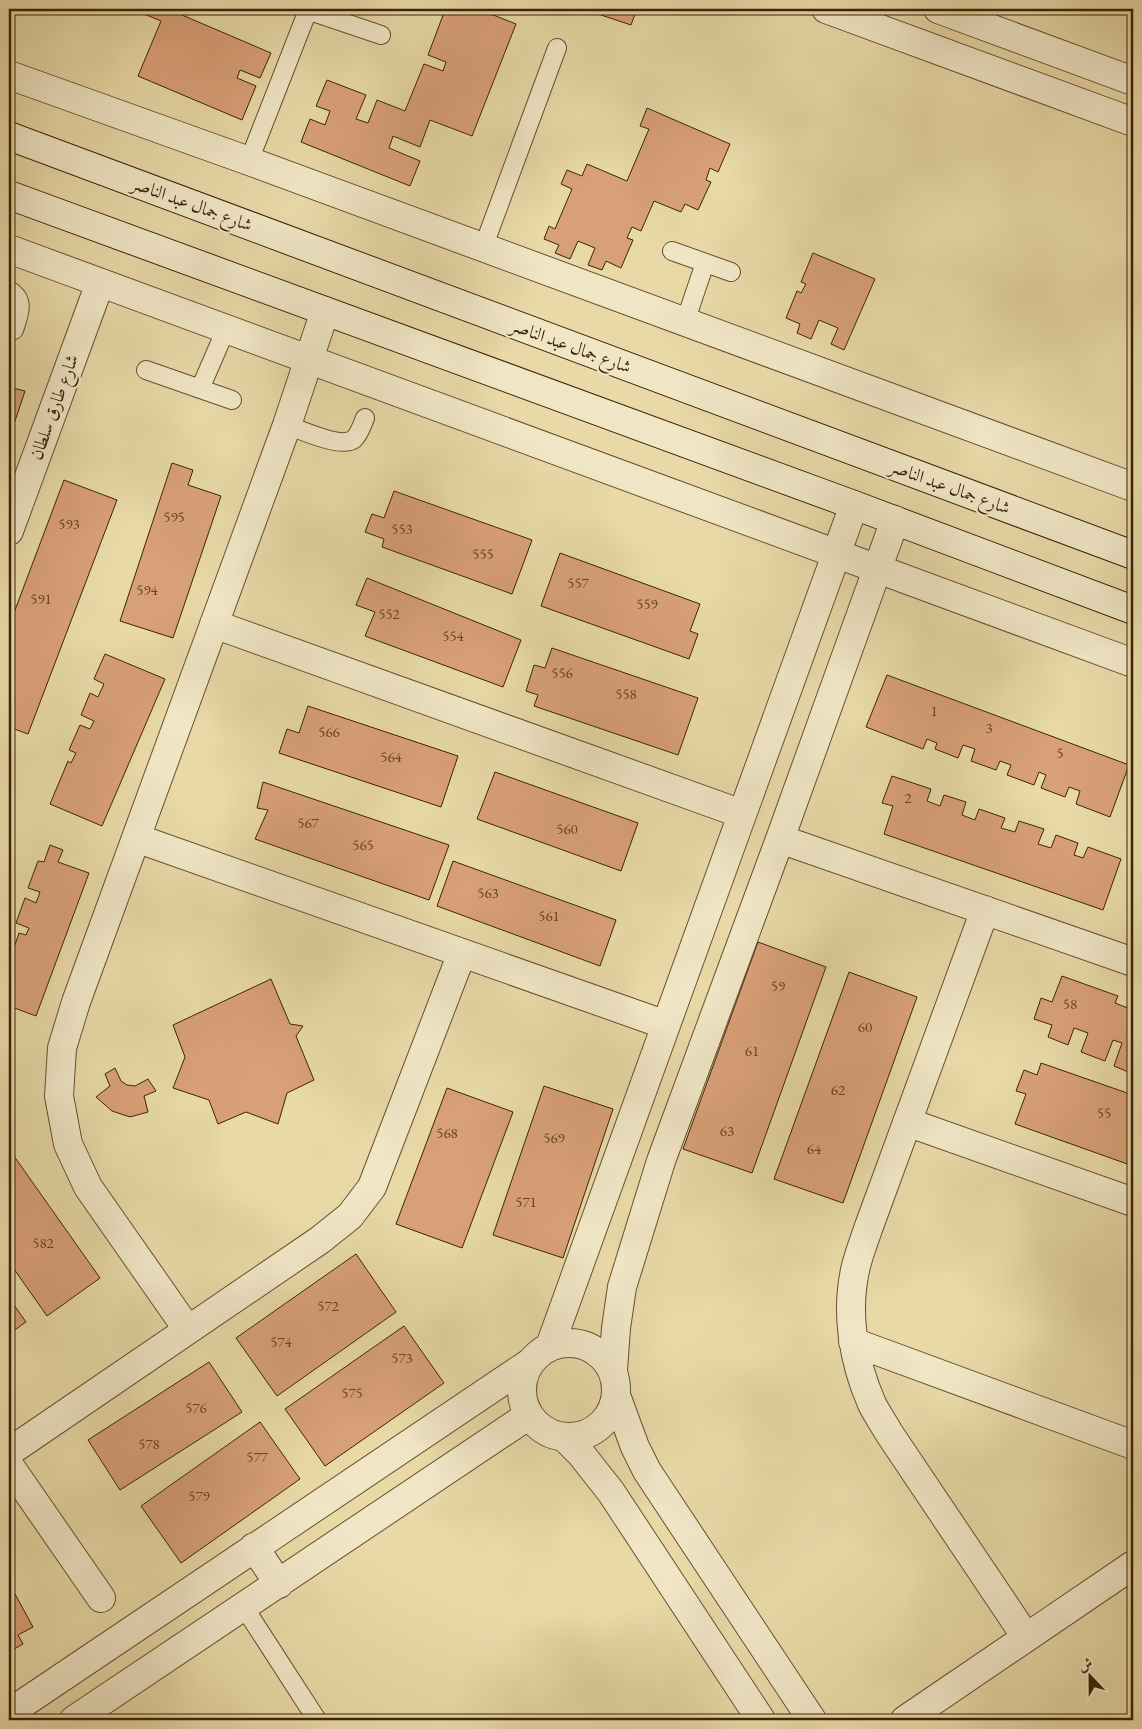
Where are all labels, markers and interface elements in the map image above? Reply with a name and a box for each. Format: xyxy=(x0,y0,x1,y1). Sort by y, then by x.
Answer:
street label: شارع جمال عبد الناصر xyxy=(125,170,256,240)
street label: شارع جمال عبد الناصر xyxy=(504,312,635,382)
street label: شارع طارق سلطان xyxy=(24,351,87,464)
street label: شارع جمال عبد الناصر xyxy=(883,453,1014,523)
house number: 595 xyxy=(163,507,185,526)
house number: 593 xyxy=(58,514,80,533)
house number: 553 xyxy=(391,519,413,538)
house number: 555 xyxy=(472,544,494,563)
house number: 557 xyxy=(567,573,590,592)
house number: 594 xyxy=(136,580,159,599)
house number: 591 xyxy=(30,589,52,608)
house number: 559 xyxy=(636,594,658,613)
house number: 552 xyxy=(378,604,401,623)
house number: 554 xyxy=(442,626,465,645)
house number: 556 xyxy=(551,663,573,682)
house number: 558 xyxy=(615,684,637,703)
house number: 1 xyxy=(930,701,938,720)
house number: 3 xyxy=(985,718,993,737)
house number: 566 xyxy=(318,722,340,741)
house number: 5 xyxy=(1056,743,1064,762)
house number: 564 xyxy=(380,747,403,766)
house number: 2 xyxy=(904,788,912,807)
house number: 567 xyxy=(297,813,320,832)
house number: 560 xyxy=(556,819,578,838)
house number: 565 xyxy=(352,835,374,854)
house number: 563 xyxy=(477,883,499,902)
house number: 561 xyxy=(538,906,560,925)
house number: 59 xyxy=(771,976,785,995)
house number: 58 xyxy=(1063,994,1077,1013)
house number: 60 xyxy=(858,1017,872,1036)
house number: 61 xyxy=(745,1041,759,1060)
house number: 62 xyxy=(831,1080,846,1099)
house number: 55 xyxy=(1097,1103,1111,1122)
house number: 63 xyxy=(720,1121,734,1140)
house number: 568 xyxy=(436,1123,458,1142)
house number: 569 xyxy=(543,1128,565,1147)
house number: 64 xyxy=(807,1139,822,1158)
house number: 571 xyxy=(515,1192,537,1211)
house number: 582 xyxy=(32,1233,55,1252)
house number: 572 xyxy=(317,1296,340,1315)
house number: 574 xyxy=(270,1332,293,1351)
house number: 573 xyxy=(391,1348,413,1367)
house number: 575 xyxy=(341,1383,363,1402)
house number: 576 xyxy=(185,1398,207,1417)
house number: 578 xyxy=(138,1434,160,1453)
house number: 577 xyxy=(246,1447,269,1466)
house number: 579 xyxy=(188,1486,210,1505)
north arrow xyxy=(1064,1652,1114,1702)
text: ش xyxy=(1075,1653,1095,1675)

